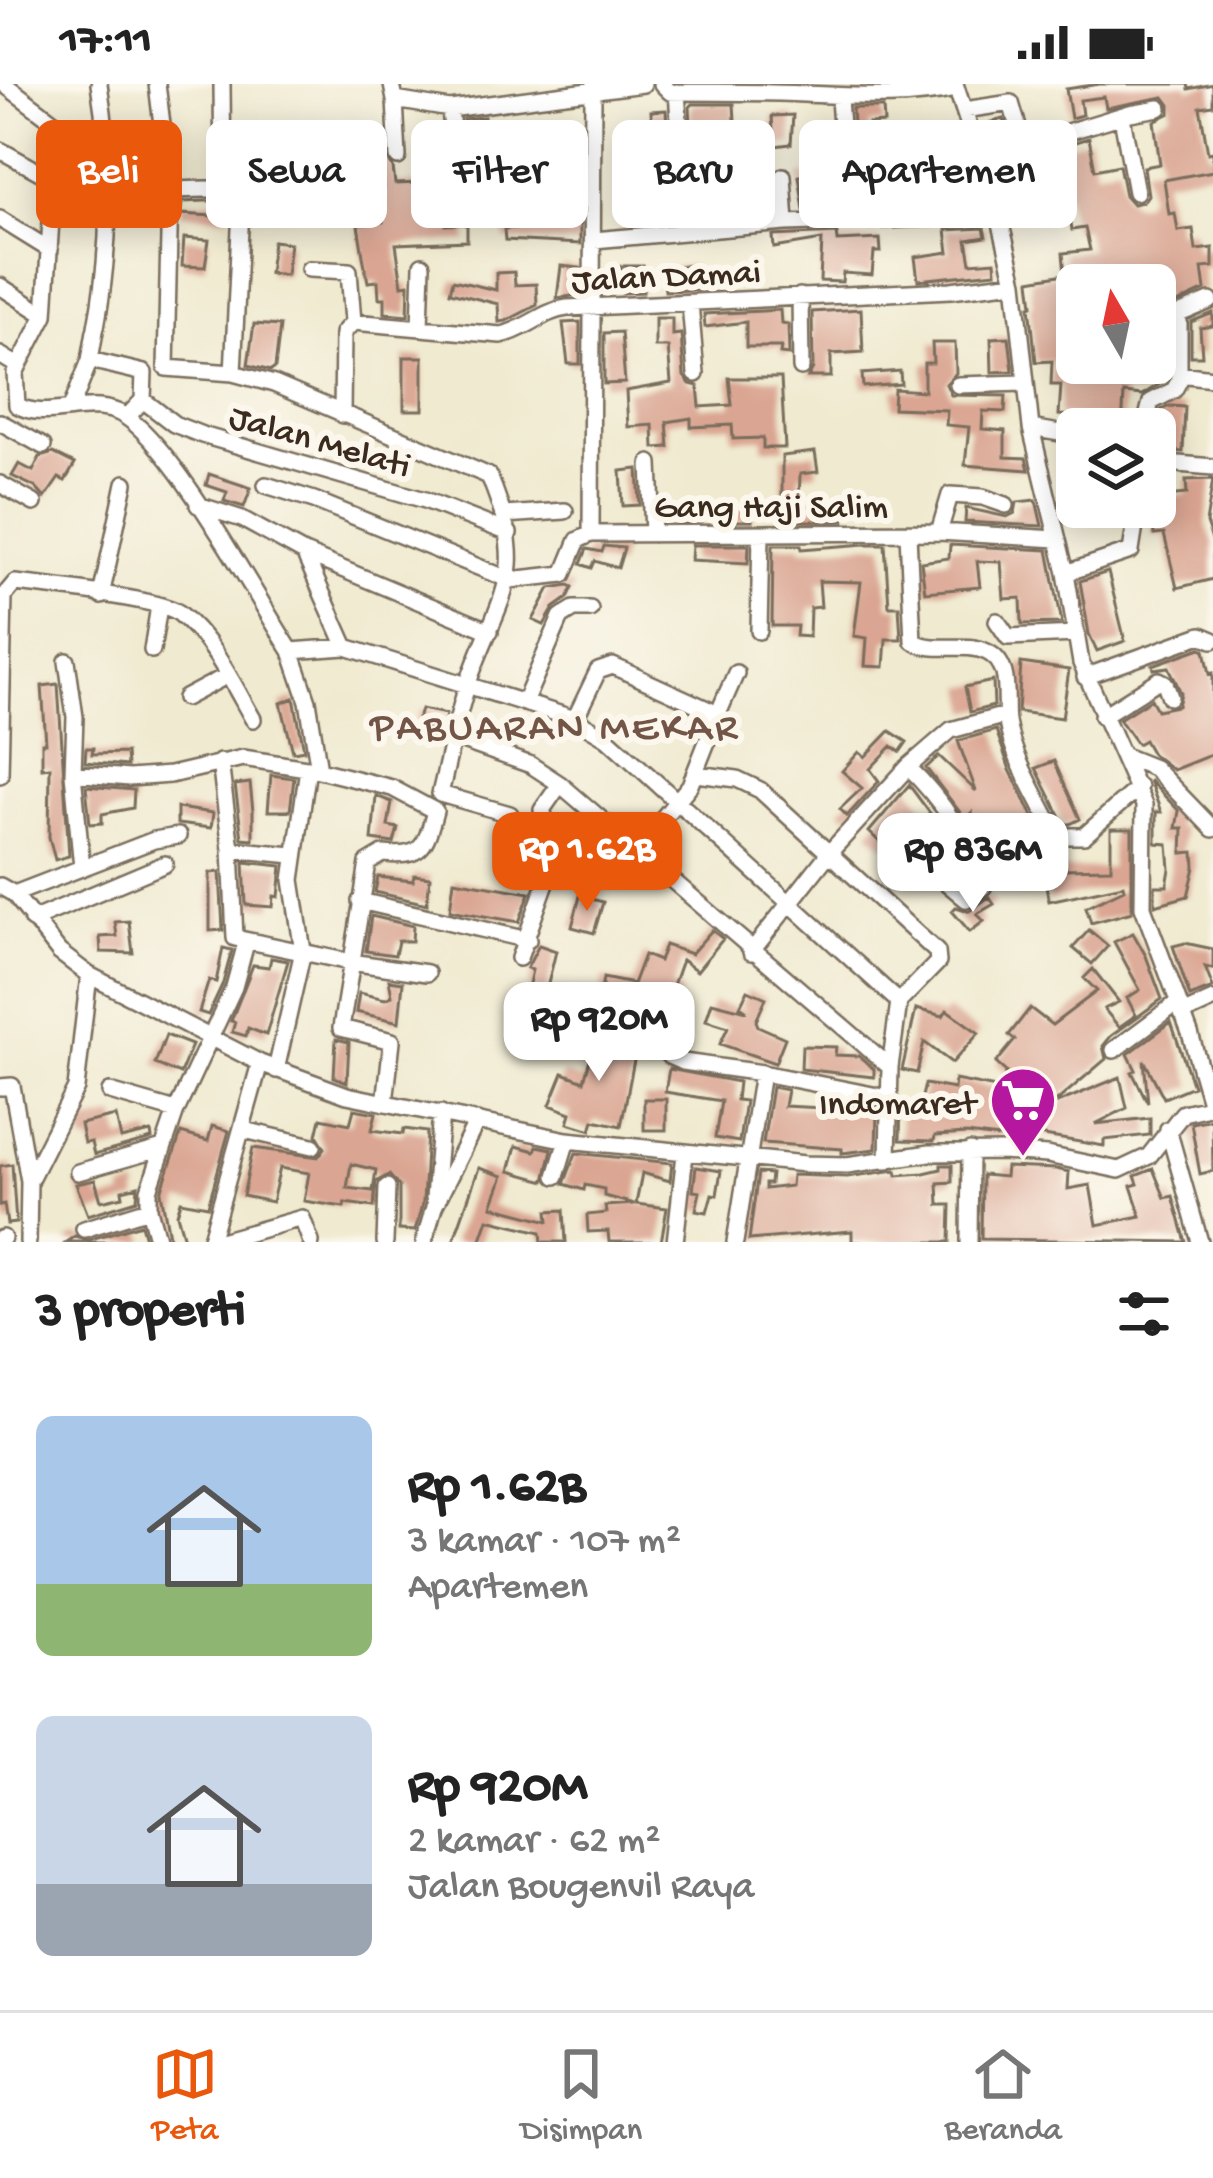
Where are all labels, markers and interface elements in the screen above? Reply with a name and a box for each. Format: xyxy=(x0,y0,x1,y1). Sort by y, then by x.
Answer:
text: 17:11 xyxy=(60,16,152,69)
chip: Beli xyxy=(36,120,182,228)
chip: Sewa xyxy=(206,120,387,228)
chip: Filter xyxy=(411,120,588,228)
chip: Baru xyxy=(612,120,775,228)
chip: Apartemen xyxy=(799,120,1077,228)
street label: Jalan Damai xyxy=(571,253,762,306)
north arrow xyxy=(1056,264,1176,384)
map controls xyxy=(1056,264,1176,528)
street label: Jalan Melati xyxy=(224,398,415,491)
button: layers xyxy=(1056,408,1176,528)
street label: Gang Haji Salim xyxy=(654,488,888,531)
district label: PABUARAN MEKAR xyxy=(368,706,740,755)
pin: Rp 1.62B xyxy=(463,812,711,914)
pin: Rp 836M xyxy=(862,813,1084,915)
text: Rp 1.62B xyxy=(519,828,655,874)
text: Rp 836M xyxy=(904,829,1042,875)
pin: Rp 920M xyxy=(488,982,710,1084)
text: Rp 920M xyxy=(531,998,667,1044)
supermarket icon: Indomaret xyxy=(988,1065,1058,1159)
place label: Indomaret xyxy=(819,1085,979,1128)
icon: filters xyxy=(1111,1281,1177,1347)
text: 3 properti xyxy=(36,1284,246,1344)
text: Rp 1.62B xyxy=(408,1460,585,1520)
icon: home xyxy=(132,1464,276,1608)
text: 3 kamar · 107 m² xyxy=(408,1520,681,1566)
text: Apartemen xyxy=(408,1566,588,1612)
text: Rp 920M xyxy=(408,1760,587,1820)
icon: home xyxy=(132,1764,276,1908)
text: 2 kamar · 62 m² xyxy=(408,1820,661,1866)
text: Jalan Bougenvil Raya xyxy=(408,1866,754,1912)
tab: Peta xyxy=(151,2041,218,2151)
tab: Disimpan xyxy=(521,2041,642,2151)
tab: Beranda xyxy=(945,2041,1062,2151)

